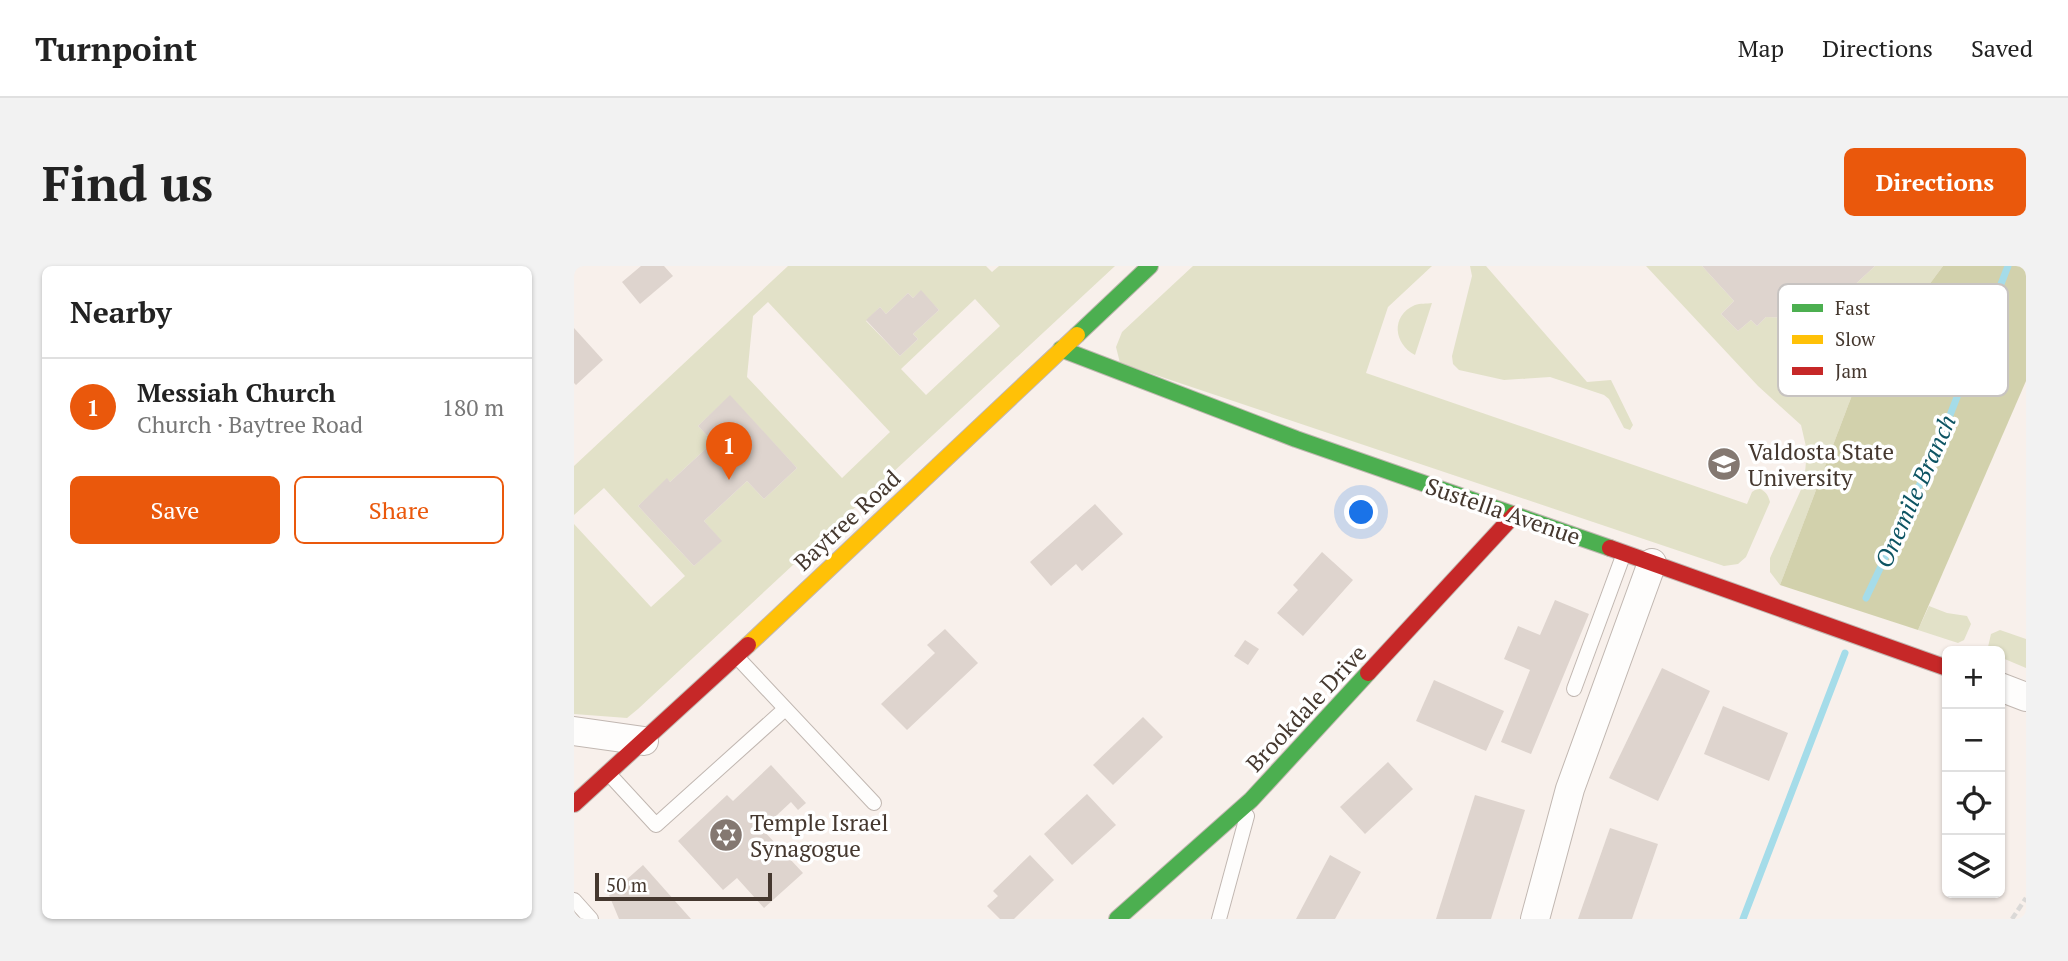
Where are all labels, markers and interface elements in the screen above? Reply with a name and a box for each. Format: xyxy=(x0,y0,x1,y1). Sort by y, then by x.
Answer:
text: Turnpoint xyxy=(35,27,197,70)
text: Map xyxy=(1738,32,1784,64)
text: Directions xyxy=(1822,32,1933,64)
text: Saved xyxy=(1971,32,2033,64)
button: Directions xyxy=(1844,148,2026,216)
text: Find us xyxy=(42,150,213,215)
legend xyxy=(1778,284,2008,396)
text: Nearby xyxy=(70,292,172,332)
text: Fast xyxy=(1835,295,1870,320)
text: Slow xyxy=(1835,326,1876,351)
text: Jam xyxy=(1835,358,1868,383)
text: Messiah Church xyxy=(137,375,336,409)
text: 1 xyxy=(87,392,100,423)
text: 180 m xyxy=(442,392,504,423)
text: Church · Baytree Road xyxy=(137,409,363,440)
water label: Onemile Branch xyxy=(1867,409,1963,573)
pin: 1 xyxy=(706,422,752,480)
place label: Valdosta State University xyxy=(1748,436,1894,493)
school or university icon: Valdosta State University xyxy=(1705,445,1743,483)
street label: Baytree Road xyxy=(787,463,907,577)
street label: Sustella Avenue xyxy=(1422,470,1584,552)
button: Save xyxy=(70,476,280,544)
button: Share xyxy=(294,476,504,544)
your location xyxy=(1344,495,1378,529)
street label: Brookdale Drive xyxy=(1239,638,1373,778)
map controls xyxy=(1942,646,2005,898)
button: + xyxy=(1942,646,2005,709)
button: − xyxy=(1942,709,2005,772)
button: locate xyxy=(1942,772,2005,835)
place label: Temple Israel Synagogue xyxy=(750,807,888,864)
synagogue icon: Temple Israel Synagogue xyxy=(707,816,745,854)
button: layers xyxy=(1942,835,2005,898)
scale bar xyxy=(595,870,772,902)
text: 50 m xyxy=(606,872,647,897)

